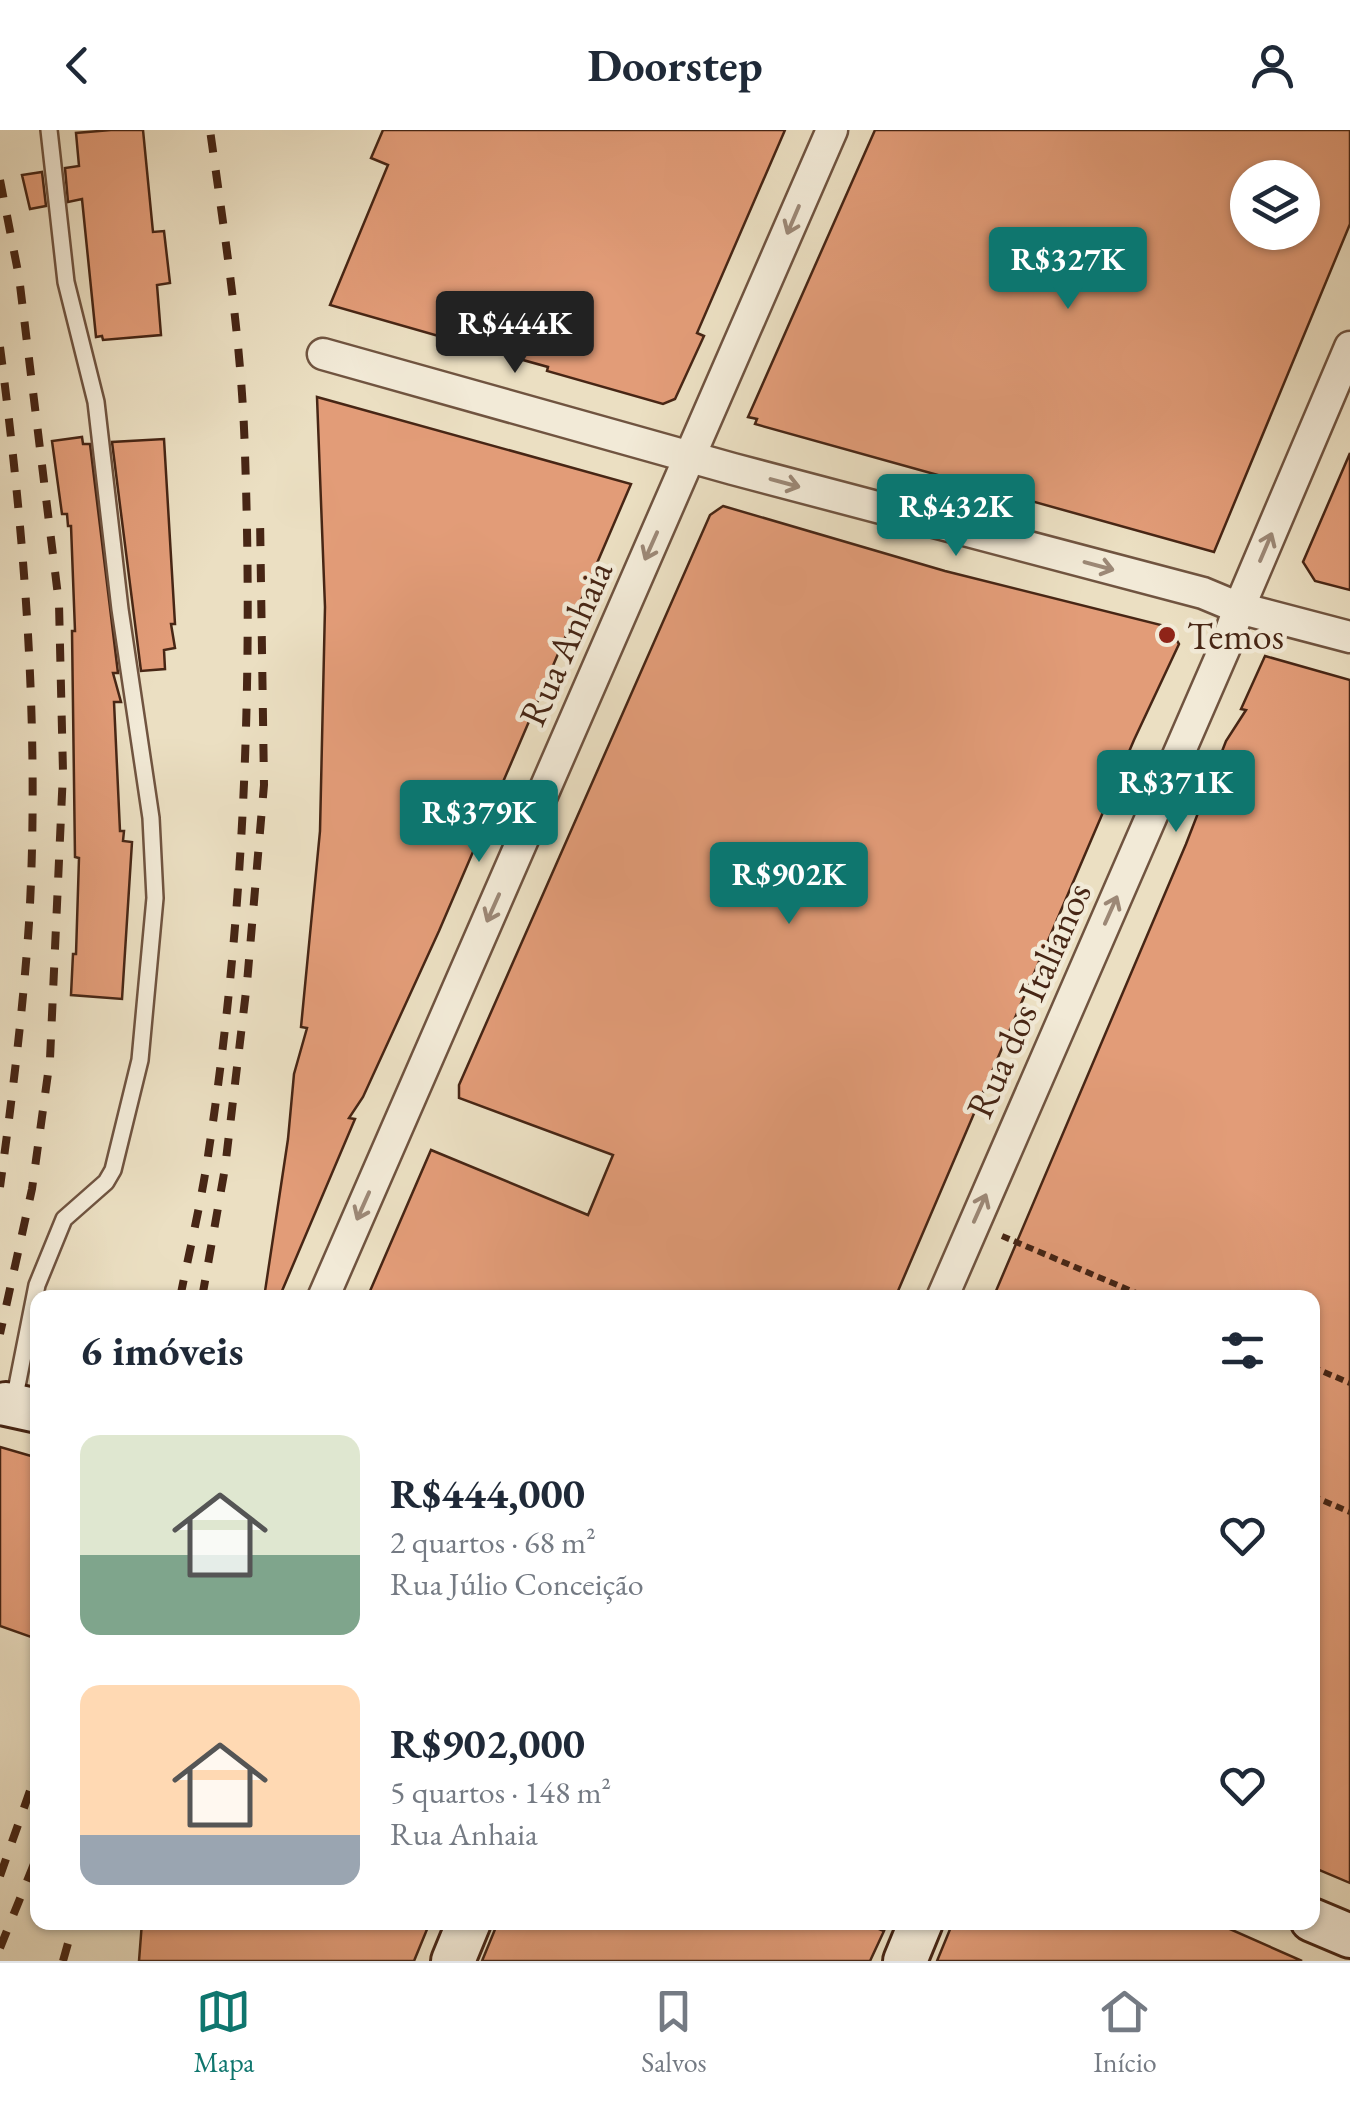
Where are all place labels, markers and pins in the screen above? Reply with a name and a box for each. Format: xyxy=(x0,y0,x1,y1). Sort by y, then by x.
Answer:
pin: R$327K xyxy=(987,227,1149,312)
pin: R$444K xyxy=(434,291,596,376)
pin: R$432K xyxy=(875,474,1037,559)
place label: Temos xyxy=(1187,611,1284,660)
marker: Temos xyxy=(1156,624,1178,646)
pin: R$371K xyxy=(1095,750,1257,835)
pin: R$379K xyxy=(398,780,560,865)
pin: R$902K xyxy=(708,842,870,927)

